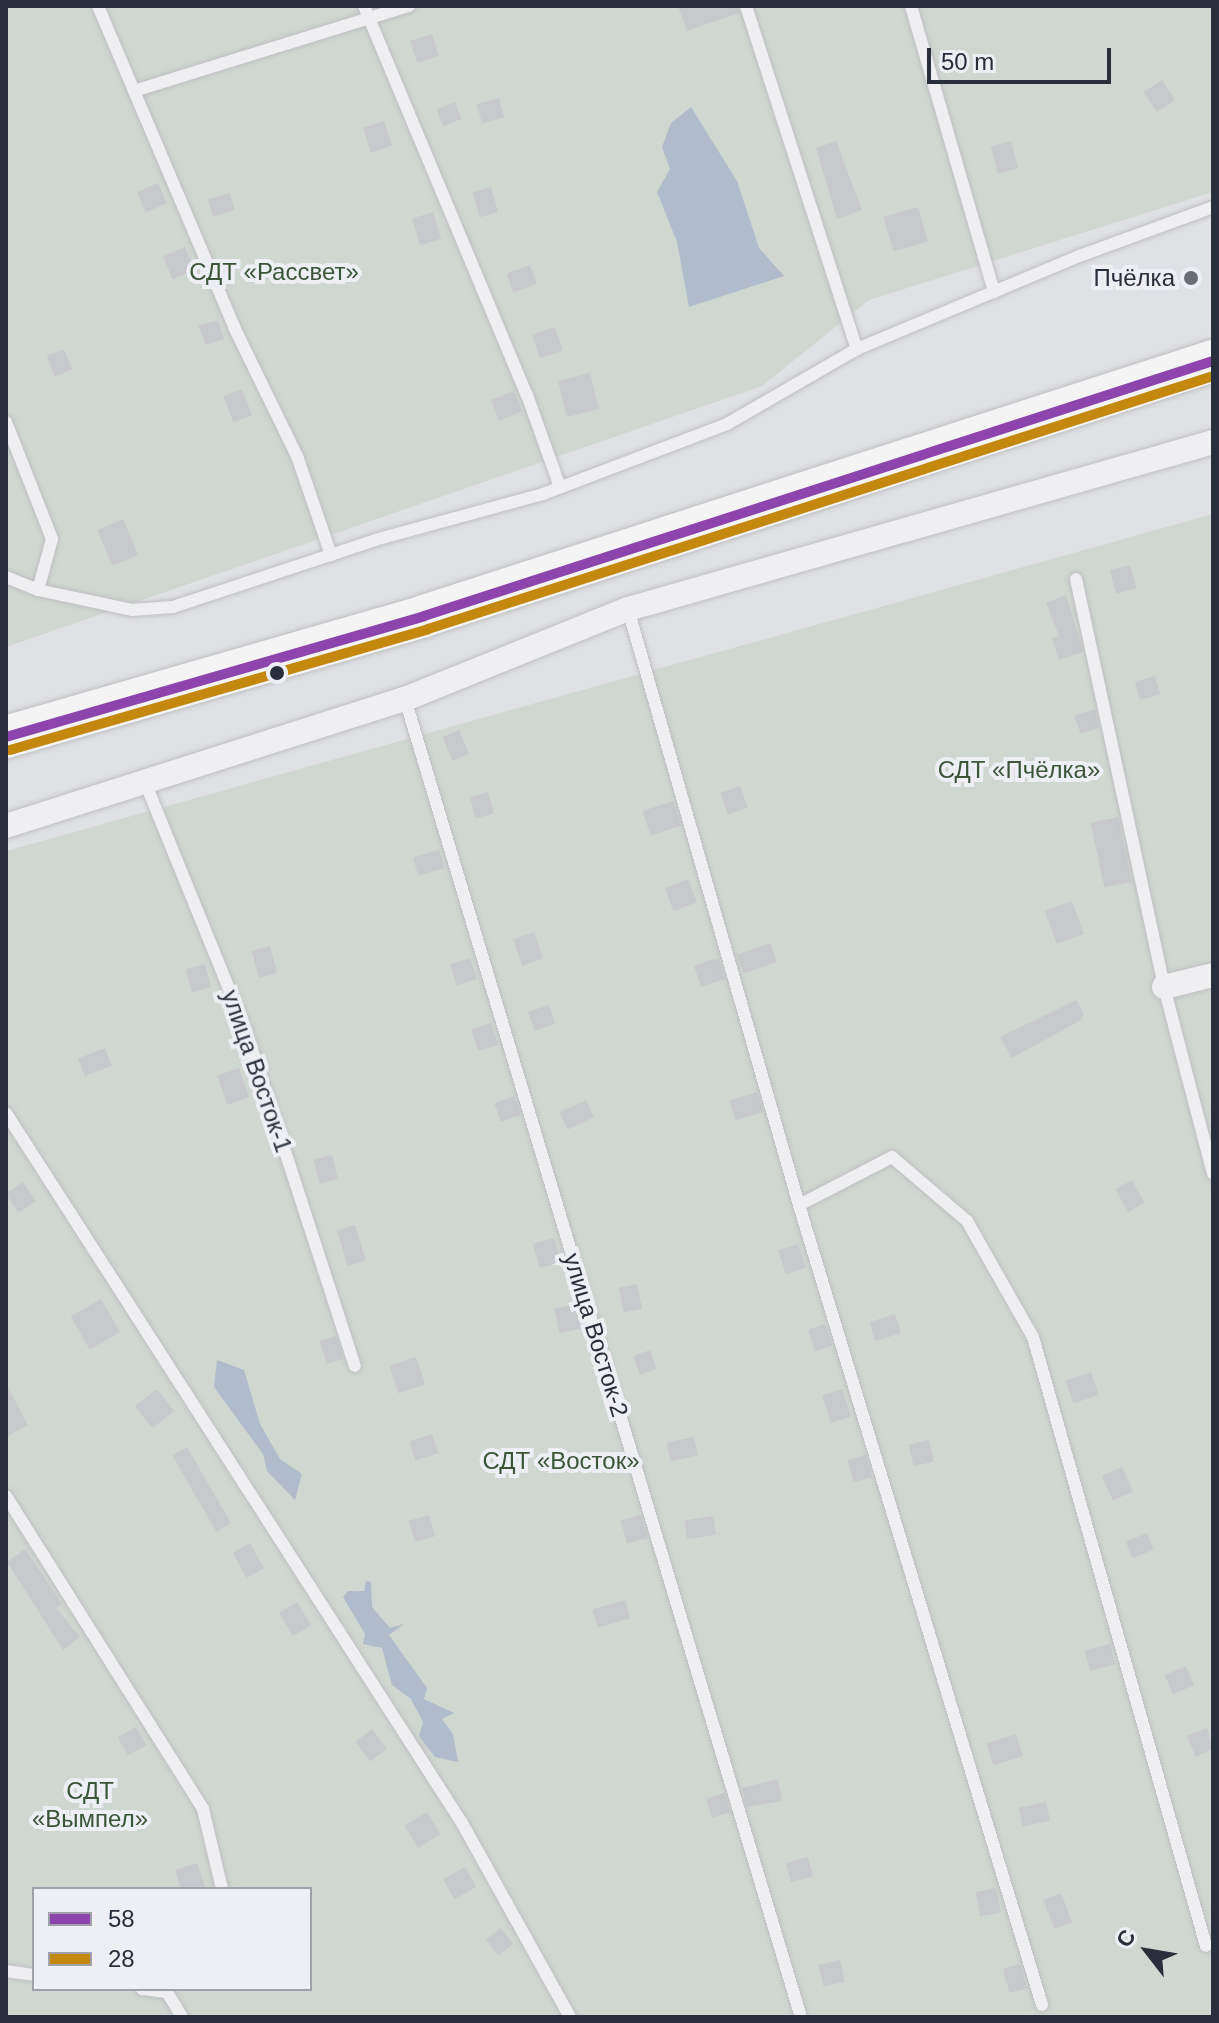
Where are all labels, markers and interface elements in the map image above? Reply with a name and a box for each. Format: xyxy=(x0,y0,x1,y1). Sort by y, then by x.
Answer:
scale bar xyxy=(931,32,1115,82)
text: 50 m xyxy=(941,48,994,75)
park label: СДТ «Рассвет» xyxy=(189,258,359,286)
place label: Пчёлка xyxy=(1094,264,1175,292)
marker: Пчёлка xyxy=(1182,269,1200,287)
unlabelled marker xyxy=(269,665,285,681)
park label: СДТ «Пчёлка» xyxy=(938,756,1100,784)
street label: улица Восток-1 xyxy=(216,986,298,1156)
street label: улица Восток-2 xyxy=(557,1250,635,1420)
park label: СДТ «Восток» xyxy=(482,1447,640,1475)
park label: СДТ «Вымпел» xyxy=(32,1777,148,1833)
legend xyxy=(32,1887,312,1991)
text: 58 xyxy=(108,1905,135,1932)
north arrow xyxy=(1107,1911,1187,1991)
text: С xyxy=(1111,1925,1141,1952)
text: 28 xyxy=(108,1945,135,1972)

